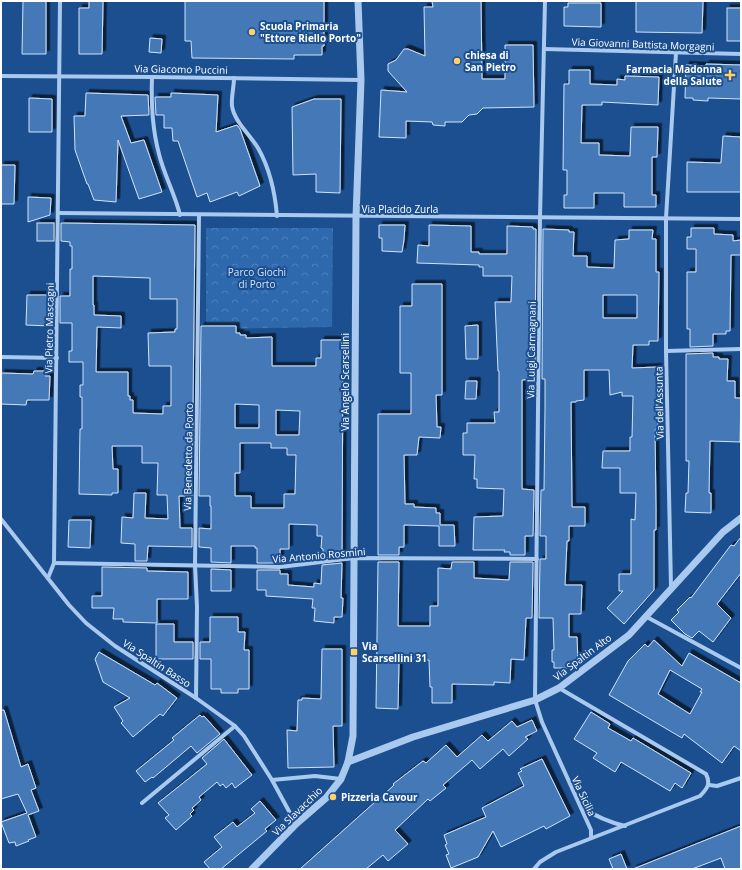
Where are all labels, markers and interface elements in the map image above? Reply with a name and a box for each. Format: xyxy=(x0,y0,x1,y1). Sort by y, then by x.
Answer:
place label: Scuola Primaria "Ettore Riello Porto" xyxy=(260,19,361,45)
marker: Scuola Primaria "Ettore Riello Porto" xyxy=(247,27,257,37)
street label: Via Giovanni Battista Morgagni xyxy=(571,35,715,53)
place label: chiesa di San Pietro xyxy=(465,48,516,74)
marker: chiesa di San Pietro xyxy=(452,56,462,66)
street label: Via Giacomo Puccini xyxy=(134,61,228,77)
place label: Farmacia Madonna della Salute xyxy=(626,62,722,88)
marker: Farmacia Madonna della Salute xyxy=(725,70,735,80)
street label: Via Placido Zurla xyxy=(362,202,438,216)
park label: Parco Giochi di Porto xyxy=(228,265,286,291)
street label: Via Pietro Mascagni xyxy=(41,282,57,374)
street label: Via Luigi Carmagnani xyxy=(523,301,539,399)
street label: Via Angelo Scarsellini xyxy=(338,333,352,431)
street label: Via dell'Assunta xyxy=(651,366,667,440)
street label: Via Benedetto da Porto xyxy=(180,403,196,511)
street label: Via Antonio Rosmini xyxy=(272,544,366,566)
street label: Via Spaltin Alto xyxy=(550,630,614,684)
street label: Via Spaltin Basso xyxy=(120,636,194,690)
place label: Via Scarsellini 31 xyxy=(362,639,427,665)
marker: Via Scarsellini 31 xyxy=(349,647,359,657)
street label: Via Sicilia xyxy=(569,774,599,818)
street label: Via Slavacchio xyxy=(269,783,325,839)
place label: Pizzeria Cavour xyxy=(341,790,418,804)
marker: Pizzeria Cavour xyxy=(328,792,338,802)

